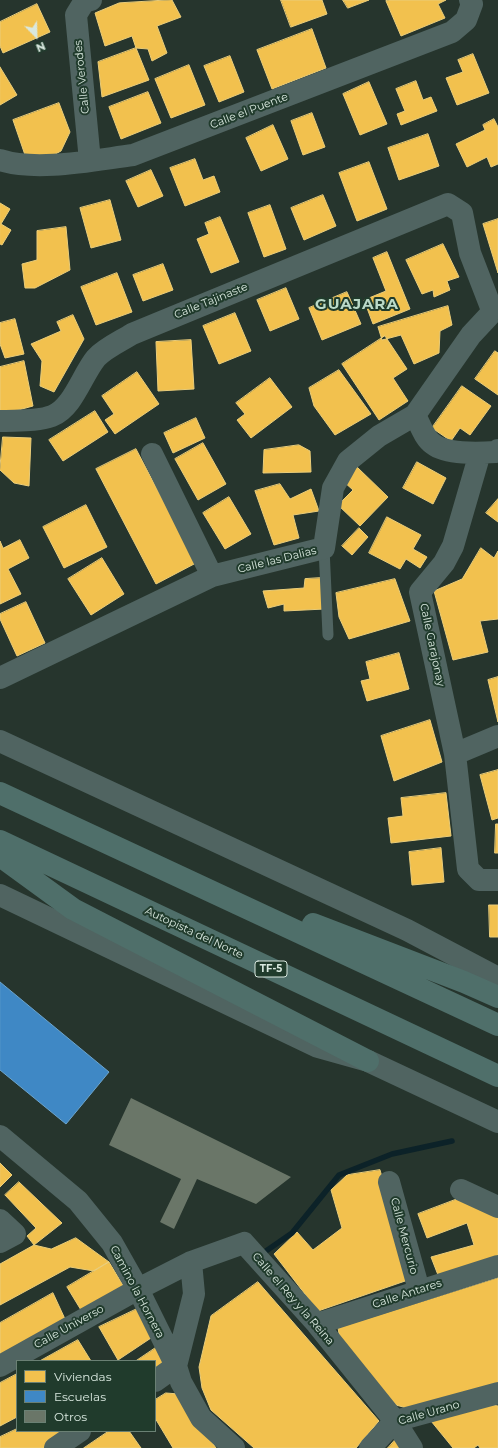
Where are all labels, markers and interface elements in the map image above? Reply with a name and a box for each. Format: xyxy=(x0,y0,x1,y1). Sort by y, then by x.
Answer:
north arrow xyxy=(16,16,56,56)
text: N xyxy=(34,39,48,55)
street label: Calle Verodes xyxy=(72,40,92,114)
street label: Calle el Puente xyxy=(208,90,290,132)
street label: Calle Tajinaste xyxy=(172,280,250,322)
district label: GUAJARA xyxy=(315,296,399,314)
street label: Calle las Dalias xyxy=(236,544,318,576)
street label: Calle Garajonay xyxy=(417,602,447,688)
street label: Autopista del Norte xyxy=(143,904,245,962)
road number: TF-5 xyxy=(255,961,287,977)
street label: Calle Mercurio xyxy=(387,1196,421,1276)
street label: Camino la Hornera xyxy=(107,1243,167,1341)
street label: Calle el Rey y la Reina xyxy=(249,1250,337,1348)
street label: Calle Antares xyxy=(371,1277,443,1311)
street label: Calle Universo xyxy=(32,1302,106,1352)
legend xyxy=(16,1360,156,1432)
text: Viviendas xyxy=(54,1369,112,1384)
text: Escuelas xyxy=(54,1389,106,1404)
street label: Calle Urano xyxy=(397,1398,461,1428)
text: Otros xyxy=(54,1409,87,1424)

